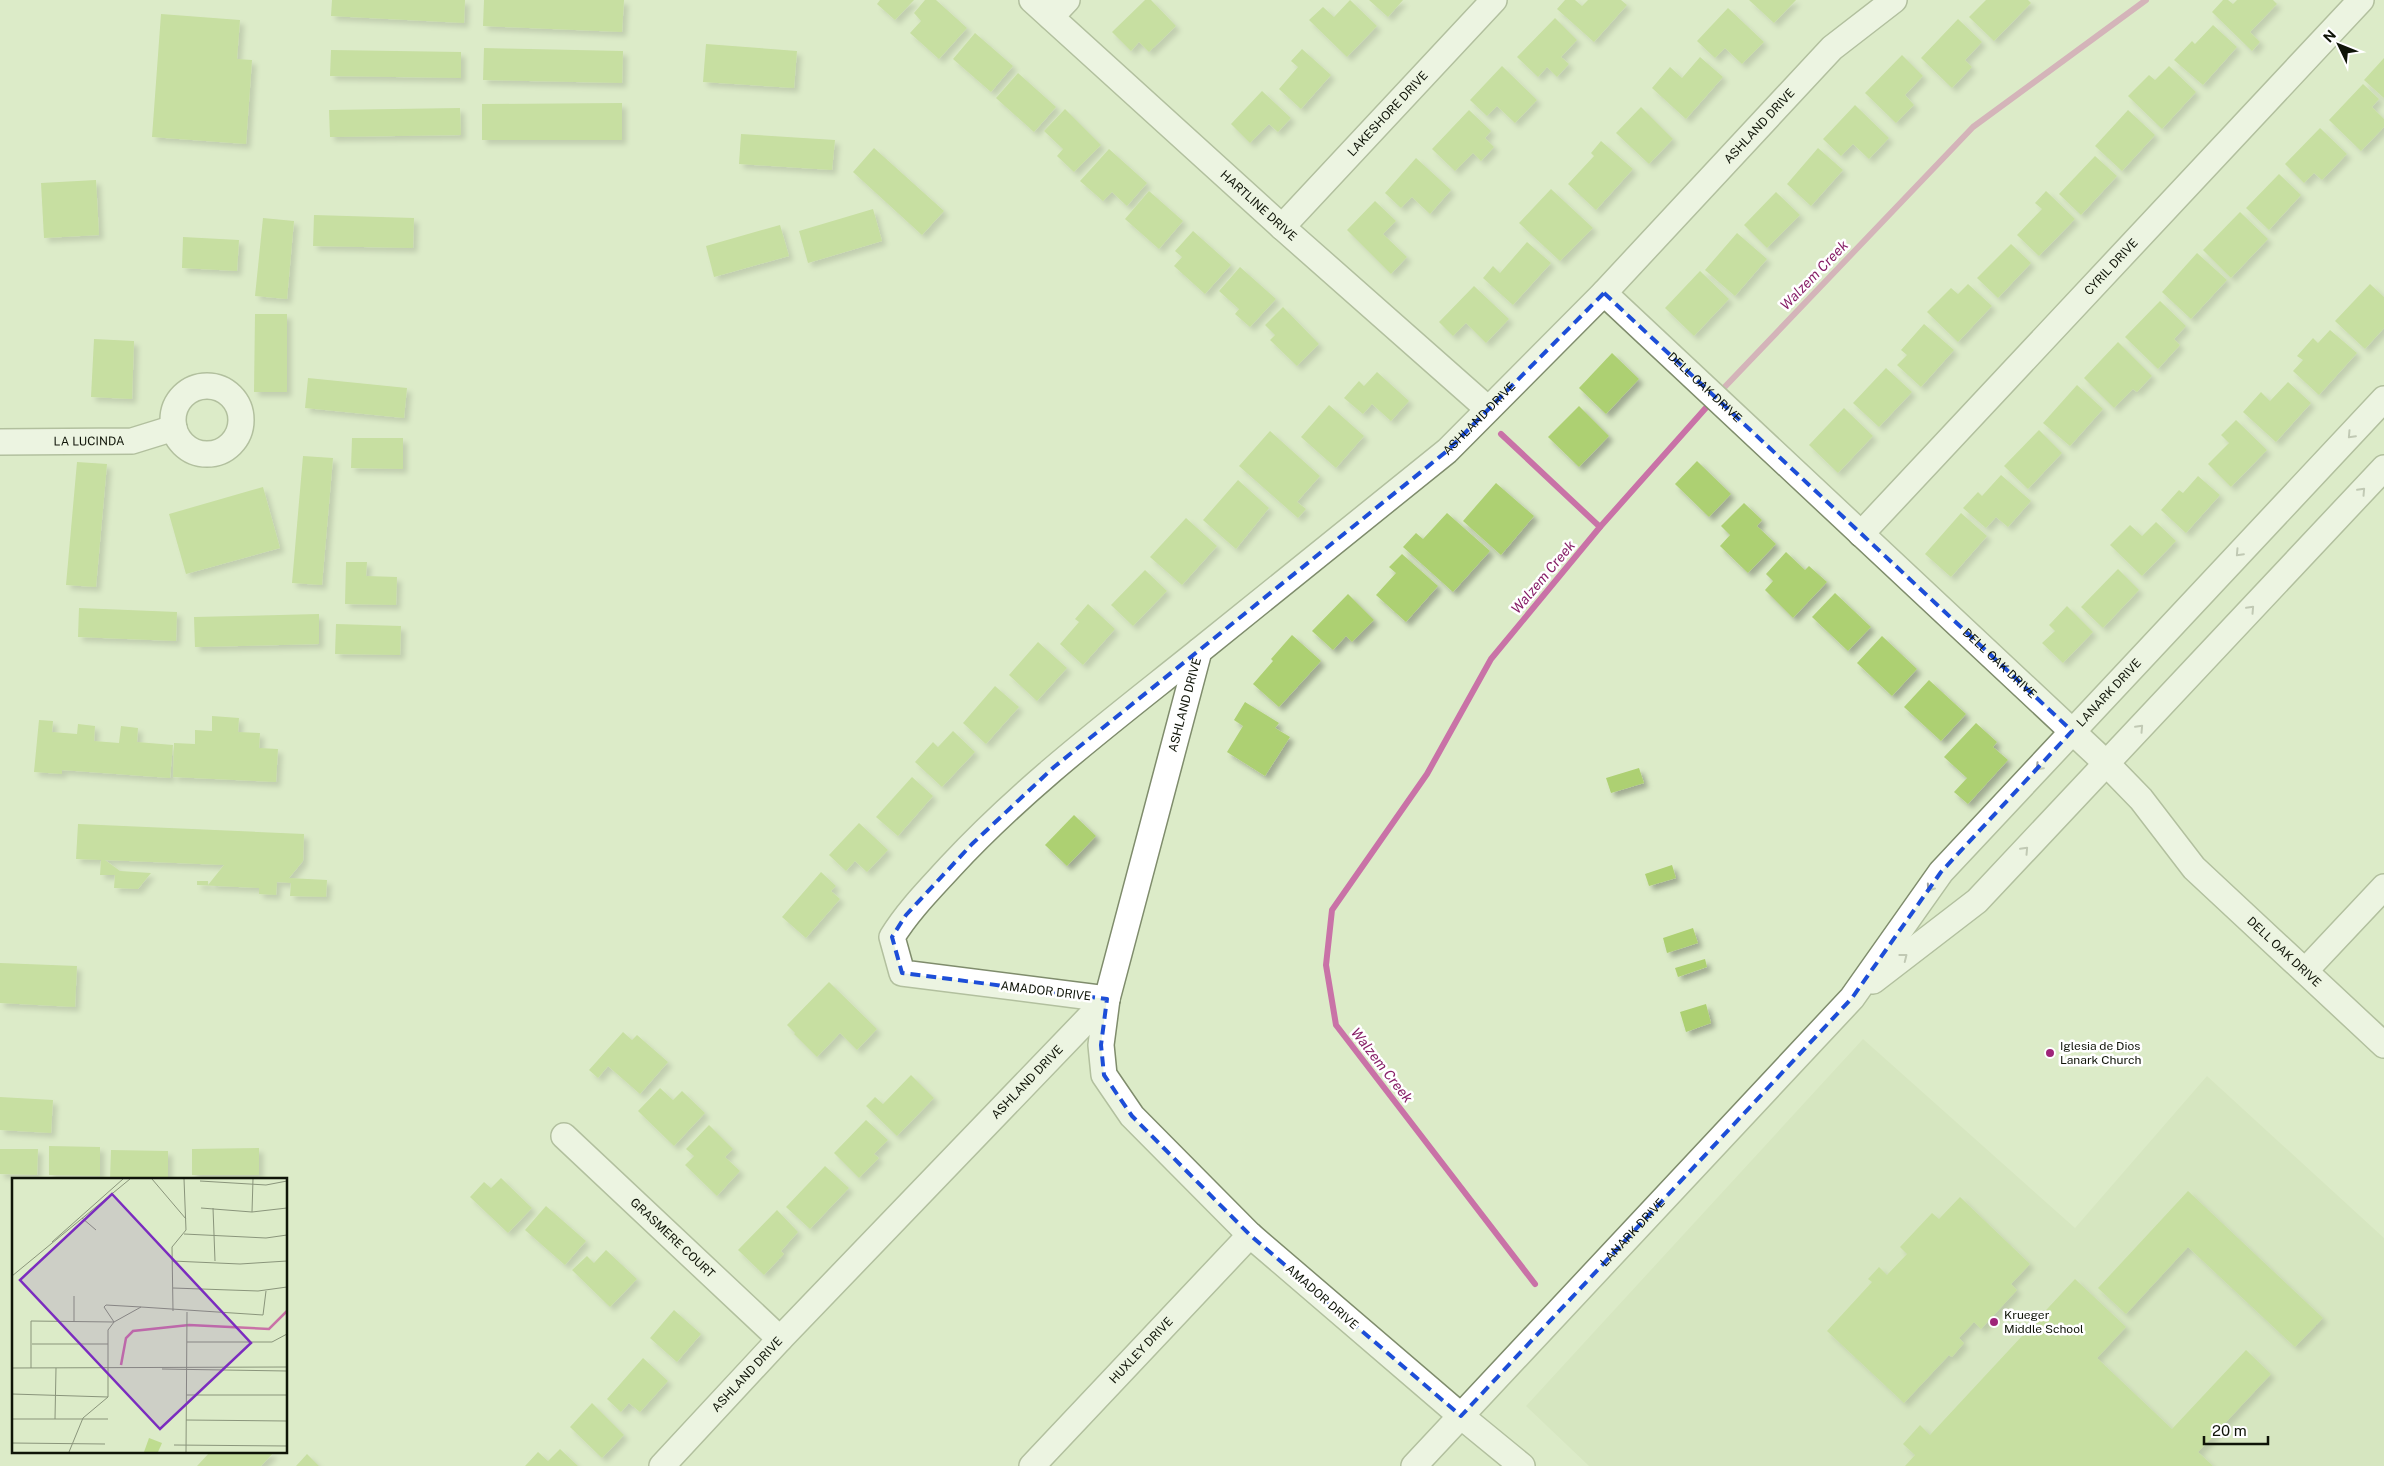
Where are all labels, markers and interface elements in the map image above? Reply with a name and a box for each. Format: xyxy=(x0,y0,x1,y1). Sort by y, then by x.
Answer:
north arrow xyxy=(2314,20,2364,70)
text: N xyxy=(2320,27,2339,46)
street label: LAKESHORE DRIVE xyxy=(1345,68,1431,159)
street label: ASHLAND DRIVE xyxy=(1721,86,1798,166)
street label: HARTLINE DRIVE xyxy=(1218,168,1300,244)
street label: CYRIL DRIVE xyxy=(2081,236,2141,298)
water label: Walzem Creek xyxy=(1777,237,1851,313)
street label: DELL OAK DRIVE xyxy=(1665,349,1745,425)
street label: ASHLAND DRIVE xyxy=(1440,379,1518,458)
one-way arrow xyxy=(2348,429,2357,438)
street label: LA LUCINDA xyxy=(54,434,125,449)
one-way arrow xyxy=(2356,488,2365,497)
water label: Walzem Creek xyxy=(1508,537,1578,617)
one-way arrow xyxy=(2236,548,2245,557)
one-way arrow xyxy=(2245,606,2254,615)
street label: DELL OAK DRIVE xyxy=(1960,625,2040,701)
street label: ASHLAND DRIVE xyxy=(1166,656,1204,753)
street label: LANARK DRIVE xyxy=(2074,656,2144,729)
one-way arrow xyxy=(2134,725,2143,734)
one-way arrow xyxy=(2036,761,2045,770)
one-way arrow xyxy=(2019,847,2028,856)
one-way arrow xyxy=(1927,882,1936,891)
street label: DELL OAK DRIVE xyxy=(2244,914,2324,990)
one-way arrow xyxy=(1898,955,1907,963)
street label: AMADOR DRIVE xyxy=(1000,978,1092,1004)
water label: Walzem Creek xyxy=(1348,1025,1416,1106)
place label: Iglesia de Dios Lanark Church xyxy=(2060,1039,2142,1067)
street label: ASHLAND DRIVE xyxy=(989,1042,1066,1122)
marker: Iglesia de Dios Lanark Church xyxy=(2044,1047,2056,1059)
inset map xyxy=(12,1178,288,1454)
street label: GRASMERE COURT xyxy=(628,1195,718,1281)
street label: LANARK DRIVE xyxy=(1598,1195,1668,1269)
street label: AMADOR DRIVE xyxy=(1283,1262,1361,1332)
place label: Krueger Middle School xyxy=(2004,1308,2084,1336)
street label: HUXLEY DRIVE xyxy=(1107,1314,1176,1386)
marker: Krueger Middle School xyxy=(1988,1316,2000,1328)
street label: ASHLAND DRIVE xyxy=(709,1334,785,1415)
scale bar xyxy=(2204,1414,2268,1446)
text: 20 m xyxy=(2212,1422,2247,1439)

